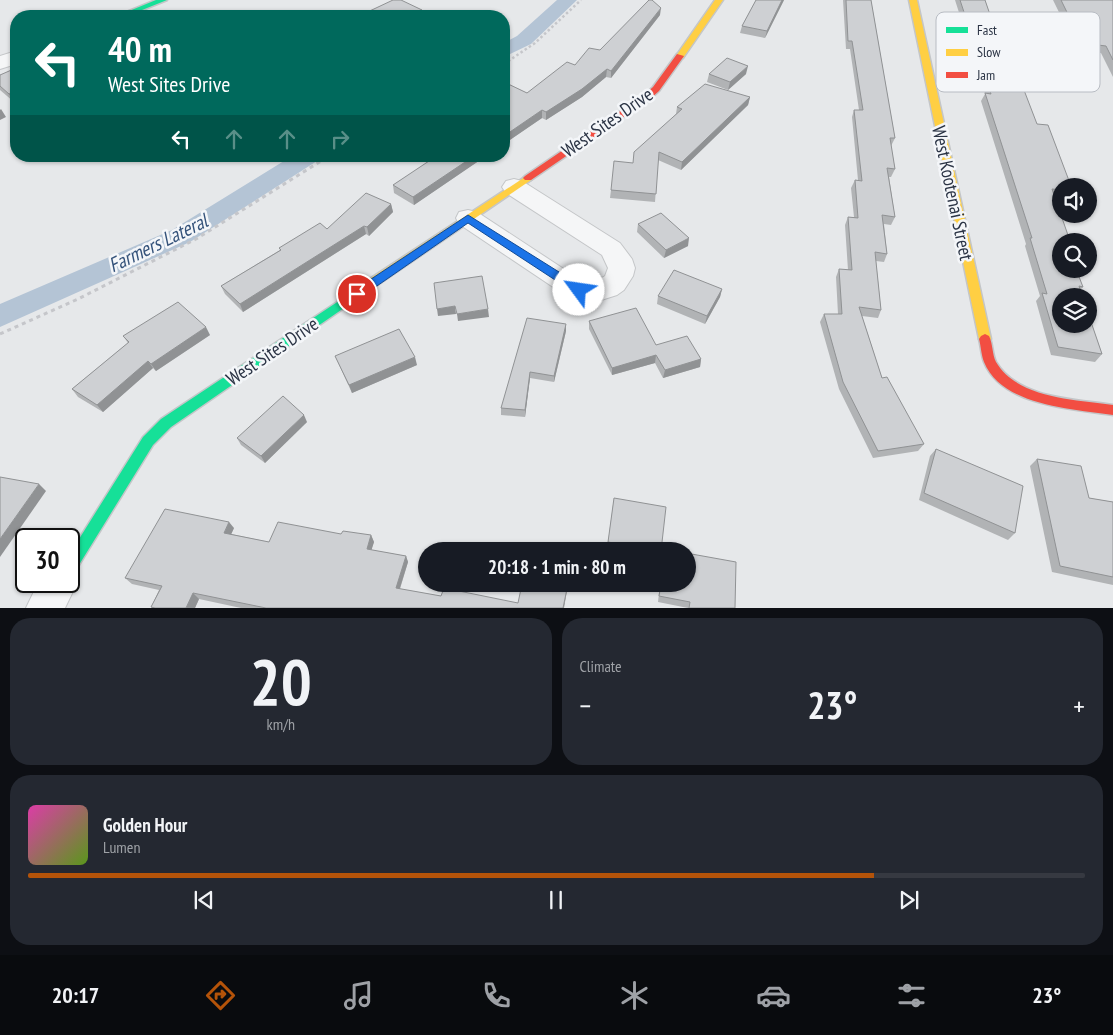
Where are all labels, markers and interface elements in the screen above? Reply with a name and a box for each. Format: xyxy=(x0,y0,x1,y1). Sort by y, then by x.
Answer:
legend xyxy=(936,12,1100,92)
text: Fast xyxy=(977,21,997,39)
text: 40 m xyxy=(108,26,172,72)
icon: left xyxy=(25,30,90,95)
text: Slow xyxy=(977,43,1001,61)
text: Jam xyxy=(976,66,995,84)
text: West Sites Drive xyxy=(108,70,230,98)
street label: West Sites Drive xyxy=(557,82,657,162)
street label: West Kootenai Street xyxy=(927,124,979,263)
icon: left xyxy=(167,125,195,153)
icon: ahead xyxy=(220,125,248,153)
icon: ahead xyxy=(273,125,301,153)
icon: right xyxy=(326,125,354,153)
map controls xyxy=(1052,178,1097,333)
button: sound xyxy=(1052,178,1097,223)
water label: Farmers Lateral xyxy=(104,207,214,278)
button: search xyxy=(1052,233,1097,278)
position arrow xyxy=(552,263,604,315)
pin xyxy=(336,273,378,315)
icon: arrive xyxy=(343,280,371,308)
button: layers xyxy=(1052,288,1097,333)
street label: West Sites Drive xyxy=(221,311,323,391)
speed limit sign: 30 xyxy=(15,528,80,593)
text: 20:18 · 1 min · 80 m xyxy=(488,555,626,579)
text: 20 xyxy=(250,639,312,723)
text: Climate xyxy=(580,656,622,676)
text: 23° xyxy=(807,680,857,729)
text: − xyxy=(580,687,591,724)
text: + xyxy=(1073,687,1085,724)
text: km/h xyxy=(267,714,295,734)
text: Golden Hour xyxy=(103,813,187,837)
text: Lumen xyxy=(103,837,140,857)
icon: previous xyxy=(190,886,218,914)
icon: pause xyxy=(542,886,570,914)
icon: next xyxy=(895,886,923,914)
icon: directions xyxy=(203,978,238,1013)
icon: music xyxy=(341,978,376,1013)
icon: phone xyxy=(479,978,514,1013)
icon: climate xyxy=(617,978,652,1013)
icon: car xyxy=(756,978,791,1013)
icon: filters xyxy=(894,978,929,1013)
text: 20:17 xyxy=(52,981,99,1009)
text: 23° xyxy=(1032,981,1061,1009)

